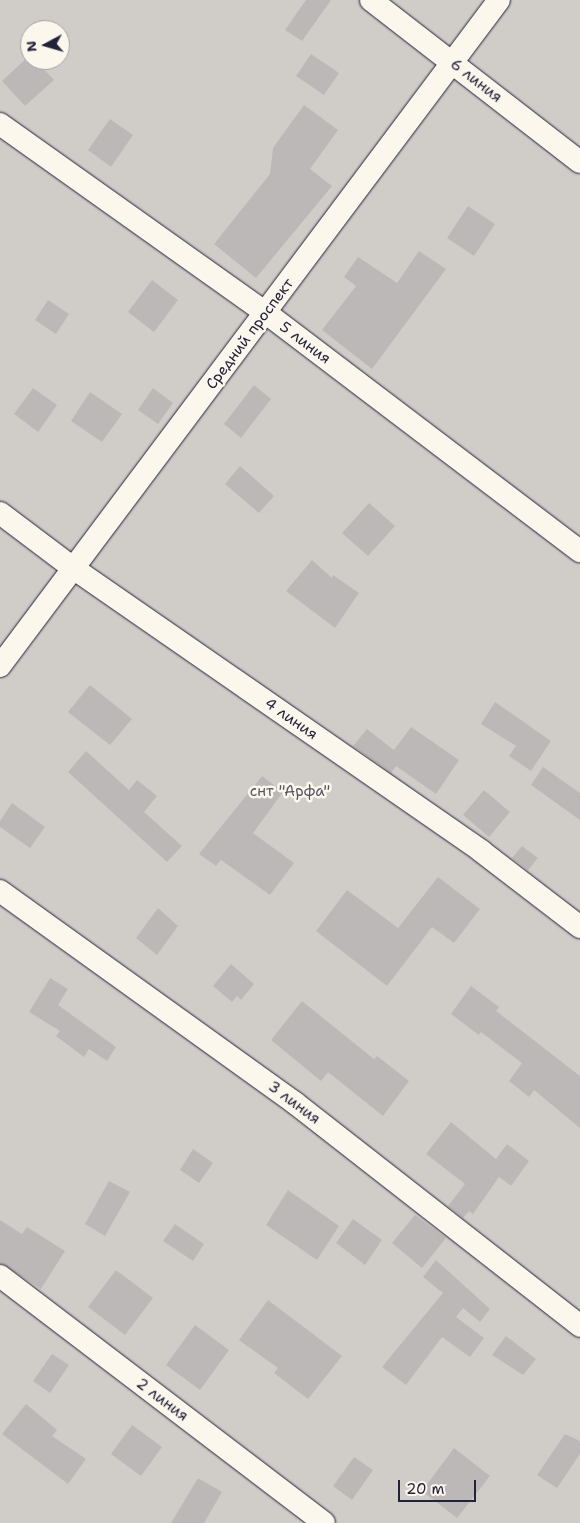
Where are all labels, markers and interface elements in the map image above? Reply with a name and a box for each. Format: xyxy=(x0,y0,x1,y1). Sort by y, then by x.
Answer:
north arrow xyxy=(20,20,70,70)
text: N xyxy=(22,40,41,53)
street label: 6 линия xyxy=(447,55,505,107)
street label: Средний проспект xyxy=(202,275,298,393)
street label: 5 линия xyxy=(276,318,334,368)
street label: 4 линия xyxy=(261,694,321,744)
park label: снт "Арфа" xyxy=(250,783,330,801)
street label: 3 линия xyxy=(264,1078,324,1128)
street label: 2 линия xyxy=(132,1375,192,1425)
scale bar xyxy=(400,1470,478,1502)
text: 20 m xyxy=(406,1479,445,1499)

